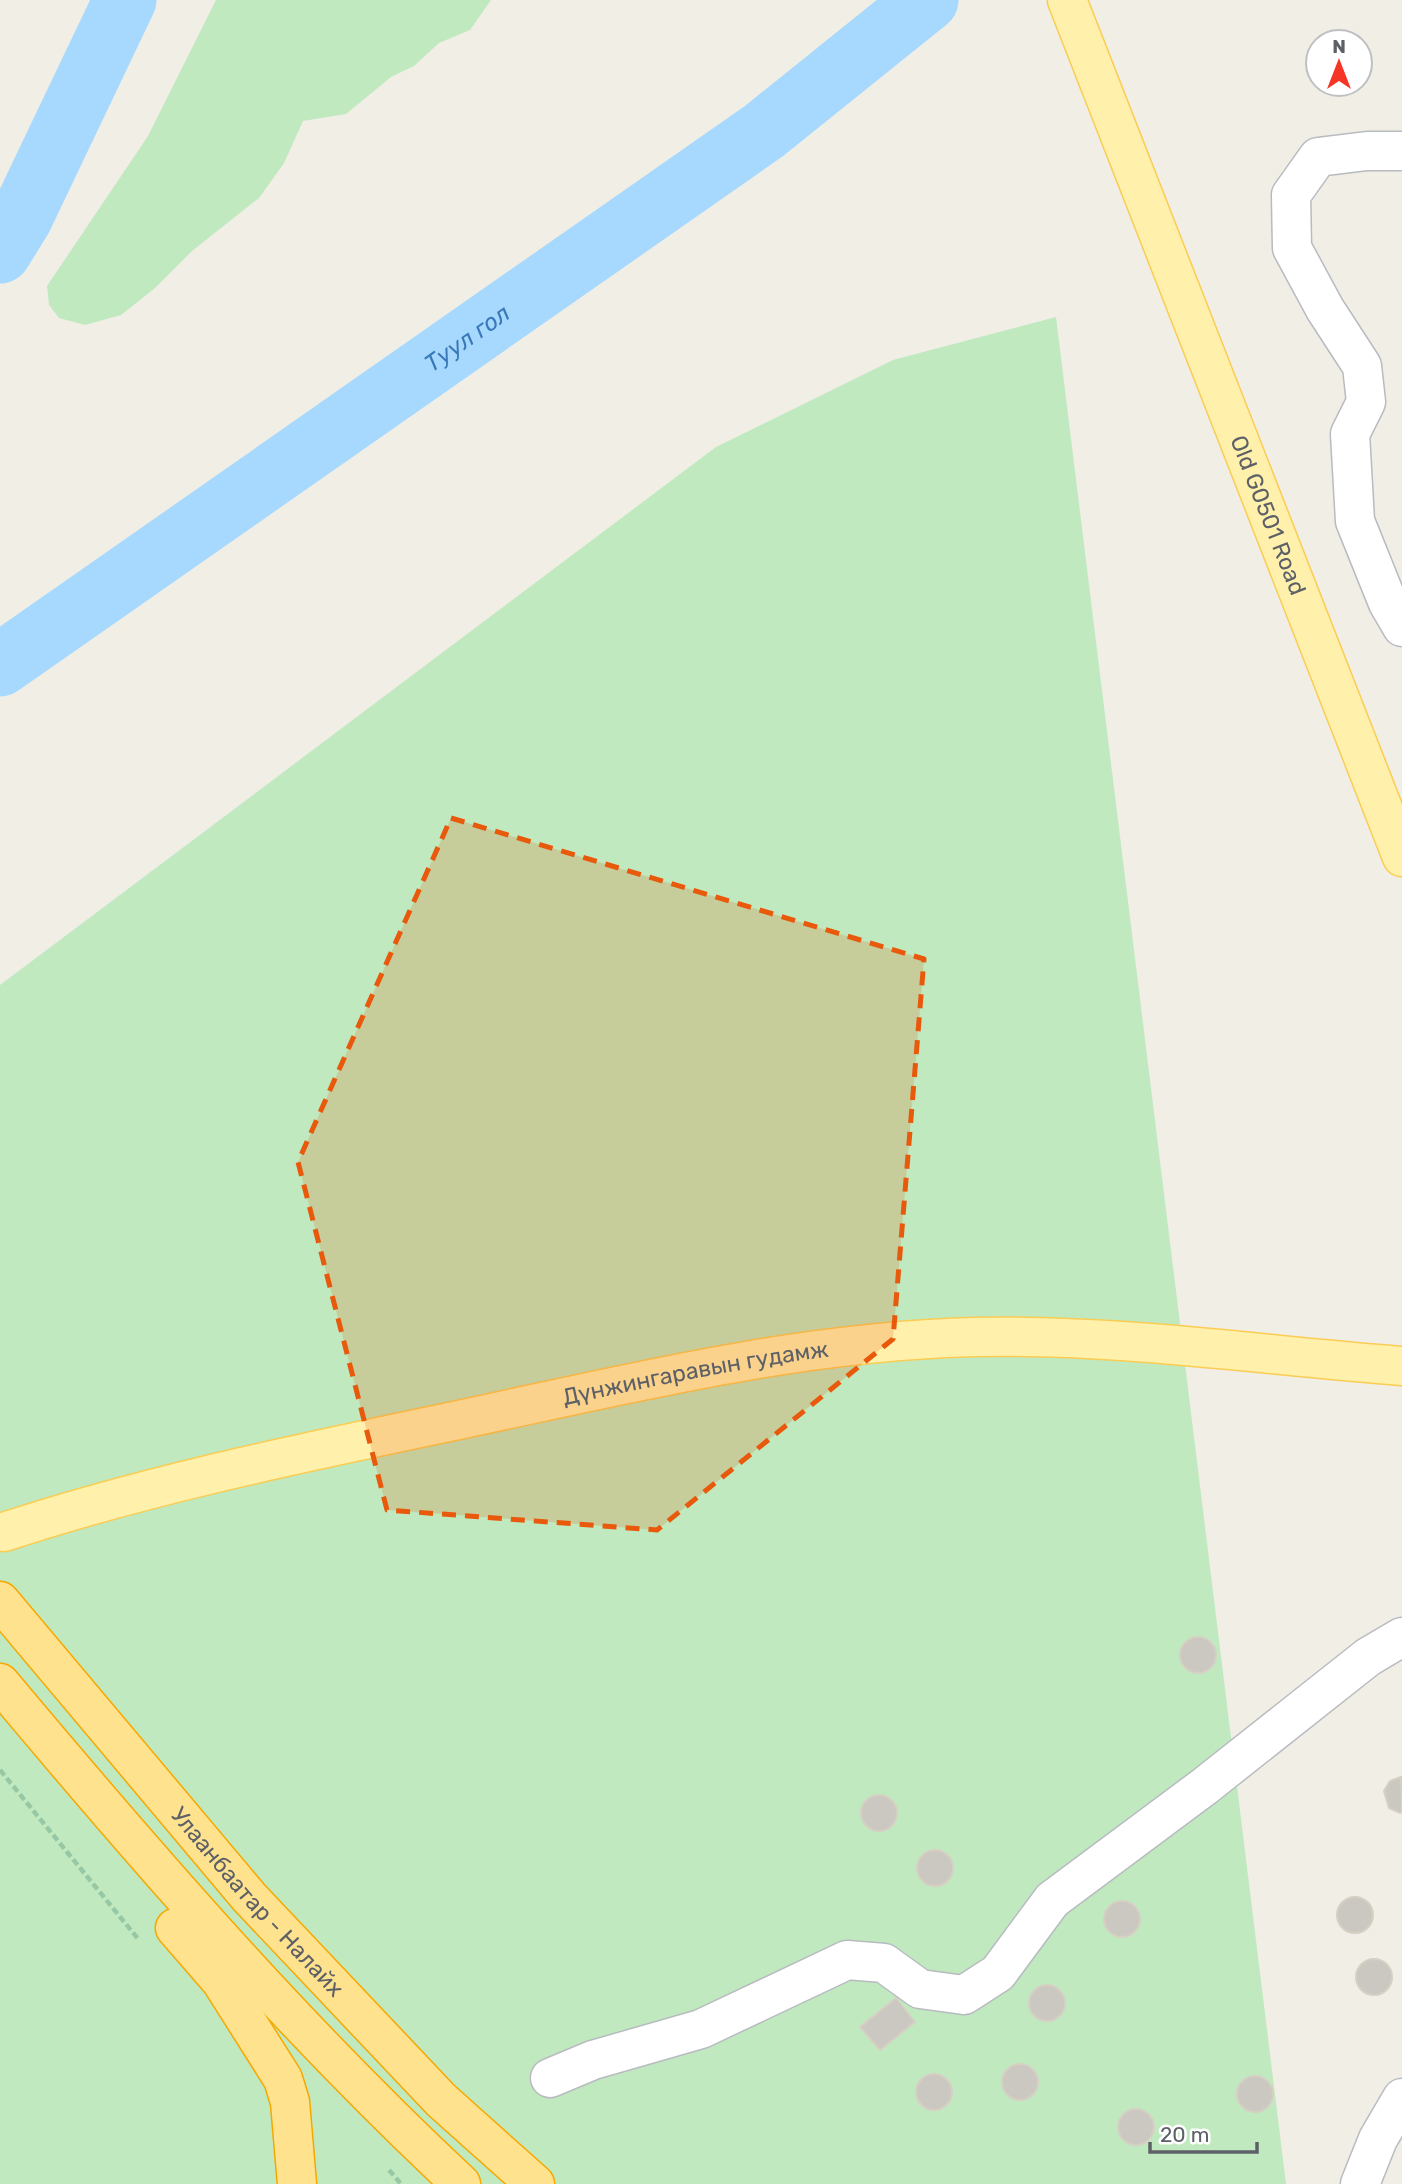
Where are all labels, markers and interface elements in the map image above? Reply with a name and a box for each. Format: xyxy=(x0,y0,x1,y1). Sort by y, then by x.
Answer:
north arrow xyxy=(1304,28,1374,98)
text: N xyxy=(1332,35,1346,58)
water label: Туул гол xyxy=(419,299,515,378)
street label: Old G0501 Road xyxy=(1225,431,1312,599)
street label: Дүнжингаравын гудамж xyxy=(560,1335,830,1411)
street label: Улаанбаатар - Налайх xyxy=(165,1801,350,2002)
scale bar xyxy=(1150,2110,1257,2154)
text: 20 m xyxy=(1160,2122,1209,2147)

